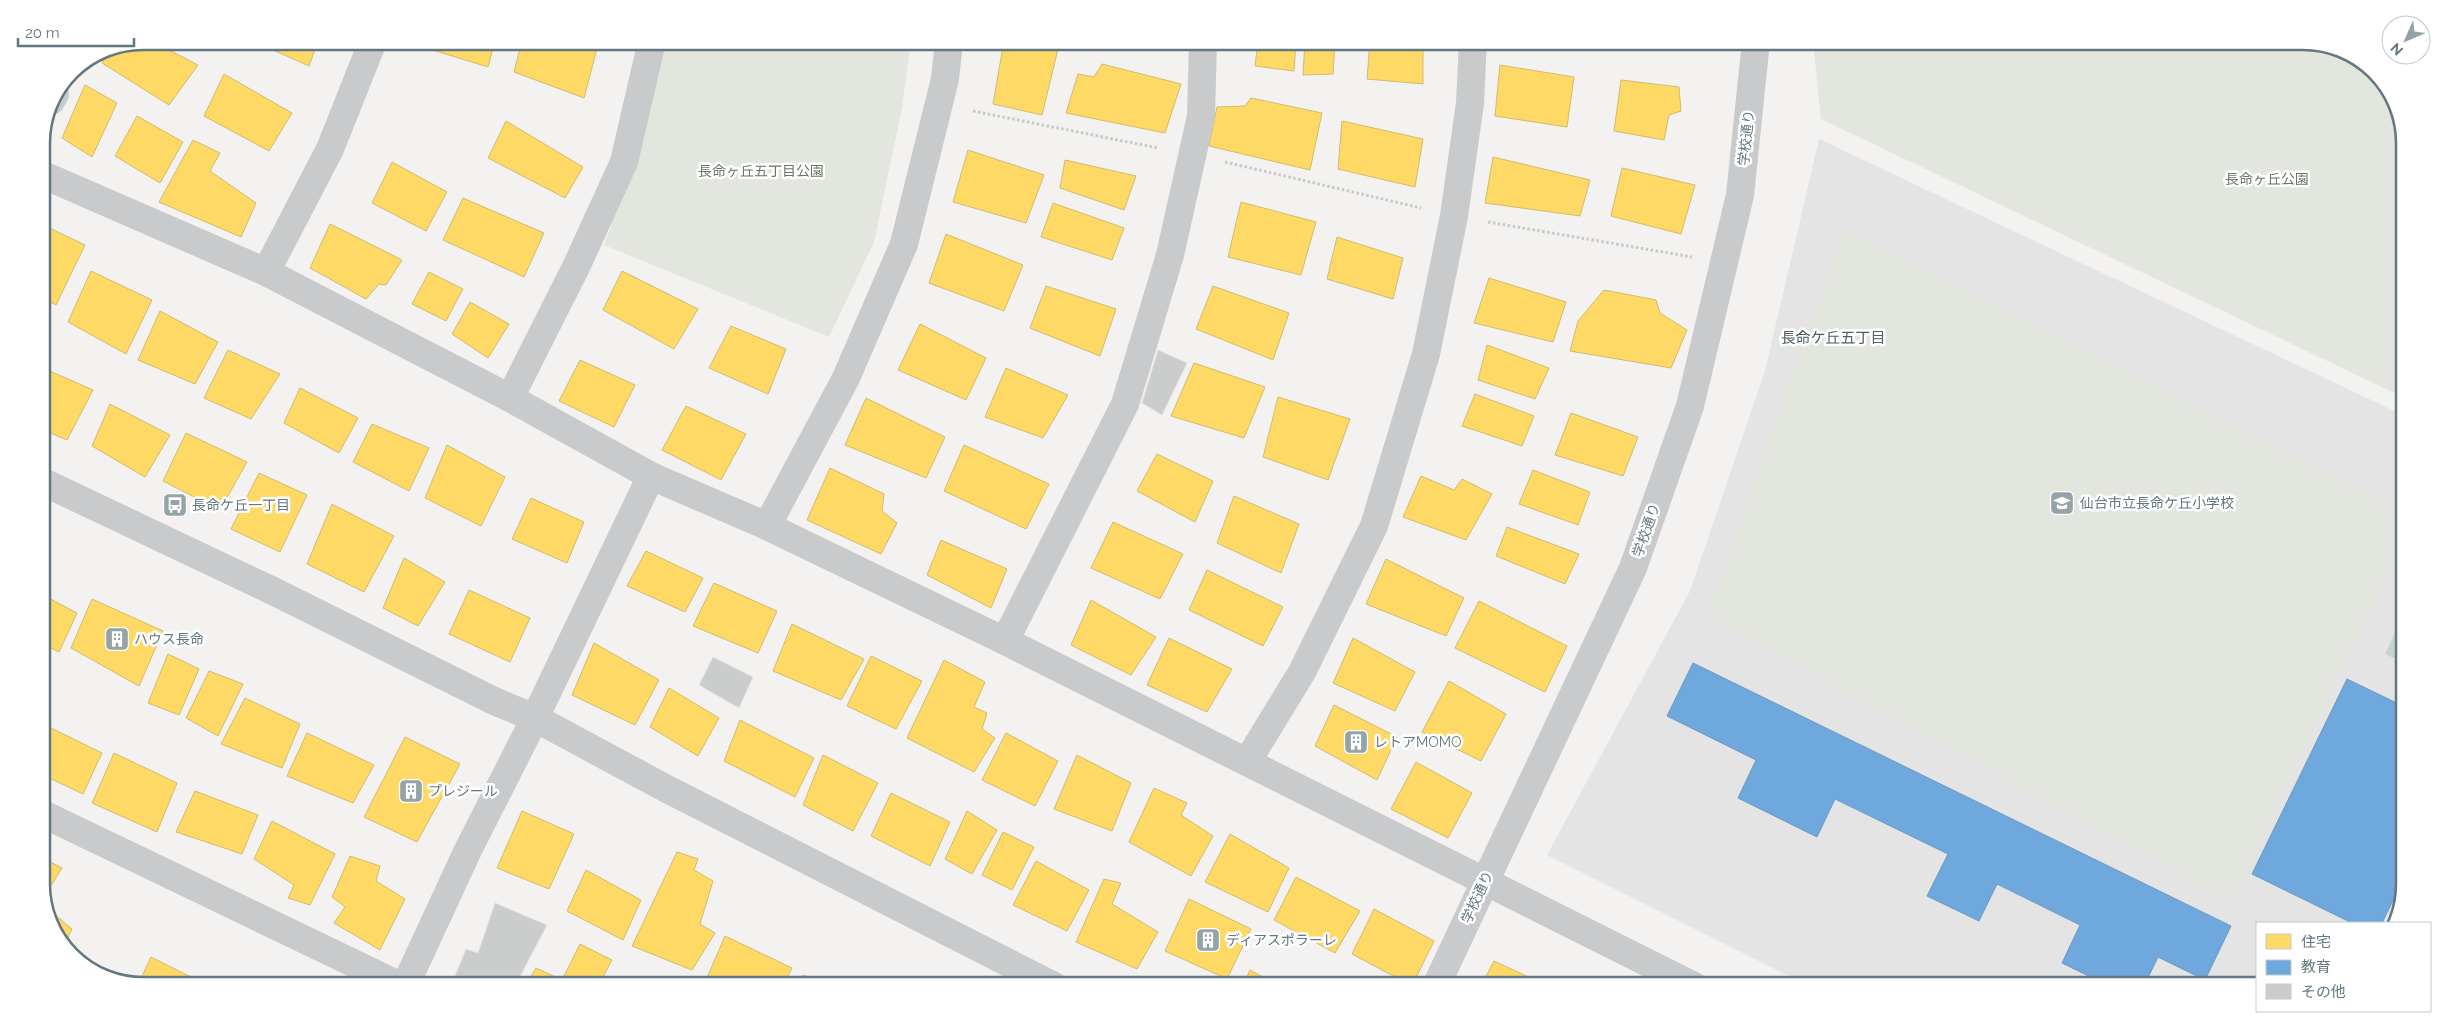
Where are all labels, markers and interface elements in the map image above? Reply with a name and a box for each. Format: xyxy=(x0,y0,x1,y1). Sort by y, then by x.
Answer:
scale bar xyxy=(18,15,134,47)
north arrow xyxy=(2381,15,2431,65)
text: 20 m xyxy=(25,24,60,42)
text: N xyxy=(2387,40,2406,59)
street label: 学校通り xyxy=(1735,109,1757,167)
park label: 長命ヶ丘五丁目公園 xyxy=(698,163,824,179)
park label: 長命ヶ丘公園 xyxy=(2225,171,2309,187)
district label: 長命ケ丘五丁目 xyxy=(1780,329,1886,347)
school or university icon: 仙台市立長命ケ丘小学校 xyxy=(2049,490,2075,516)
bus stop icon: 長命ケ丘一丁目 xyxy=(162,492,188,518)
place label: 仙台市立長命ケ丘小学校 xyxy=(2080,495,2234,511)
place label: 長命ケ丘一丁目 xyxy=(192,497,290,513)
street label: 学校通り xyxy=(1629,501,1663,559)
building icon: ハウス長命 xyxy=(104,626,130,652)
place label: ハウス長命 xyxy=(134,631,204,647)
building icon: レトアMOMO xyxy=(1343,729,1369,755)
place label: レトアMOMO xyxy=(1374,734,1462,750)
building icon: プレジール xyxy=(398,778,424,804)
place label: プレジール xyxy=(428,783,498,799)
street label: 学校通り xyxy=(1458,868,1496,926)
legend xyxy=(2256,922,2431,1012)
building icon: ディアスポラーレ xyxy=(1195,927,1221,953)
place label: ディアスポラーレ xyxy=(1226,932,1337,948)
text: 住宅 xyxy=(2301,933,2331,951)
text: 教育 xyxy=(2301,958,2331,976)
text: その他 xyxy=(2301,983,2346,1001)

